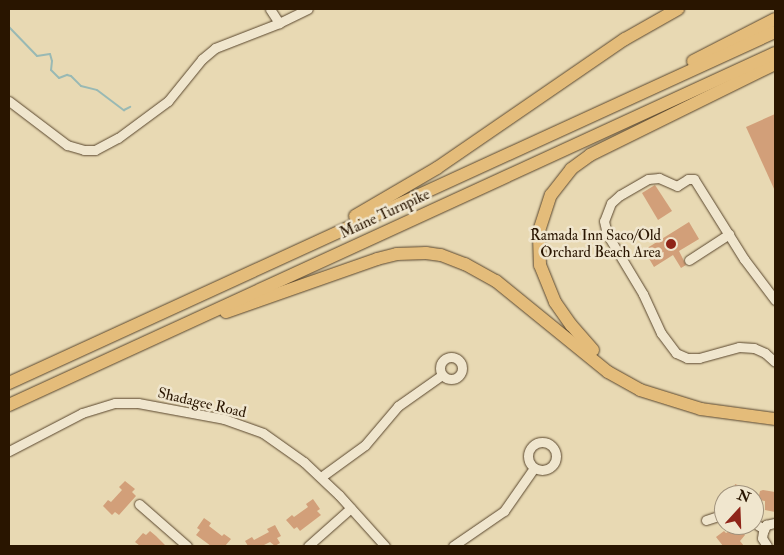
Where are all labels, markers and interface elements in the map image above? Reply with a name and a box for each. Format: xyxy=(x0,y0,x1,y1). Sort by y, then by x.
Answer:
street label: Maine Turnpike xyxy=(337,185,433,243)
place label: Ramada Inn Saco/Old Orchard Beach Area xyxy=(530,226,661,261)
marker: Ramada Inn Saco/Old Orchard Beach Area xyxy=(665,238,677,250)
street label: Shadagee Road xyxy=(156,384,248,422)
north arrow xyxy=(714,485,764,535)
text: N xyxy=(735,486,753,507)

